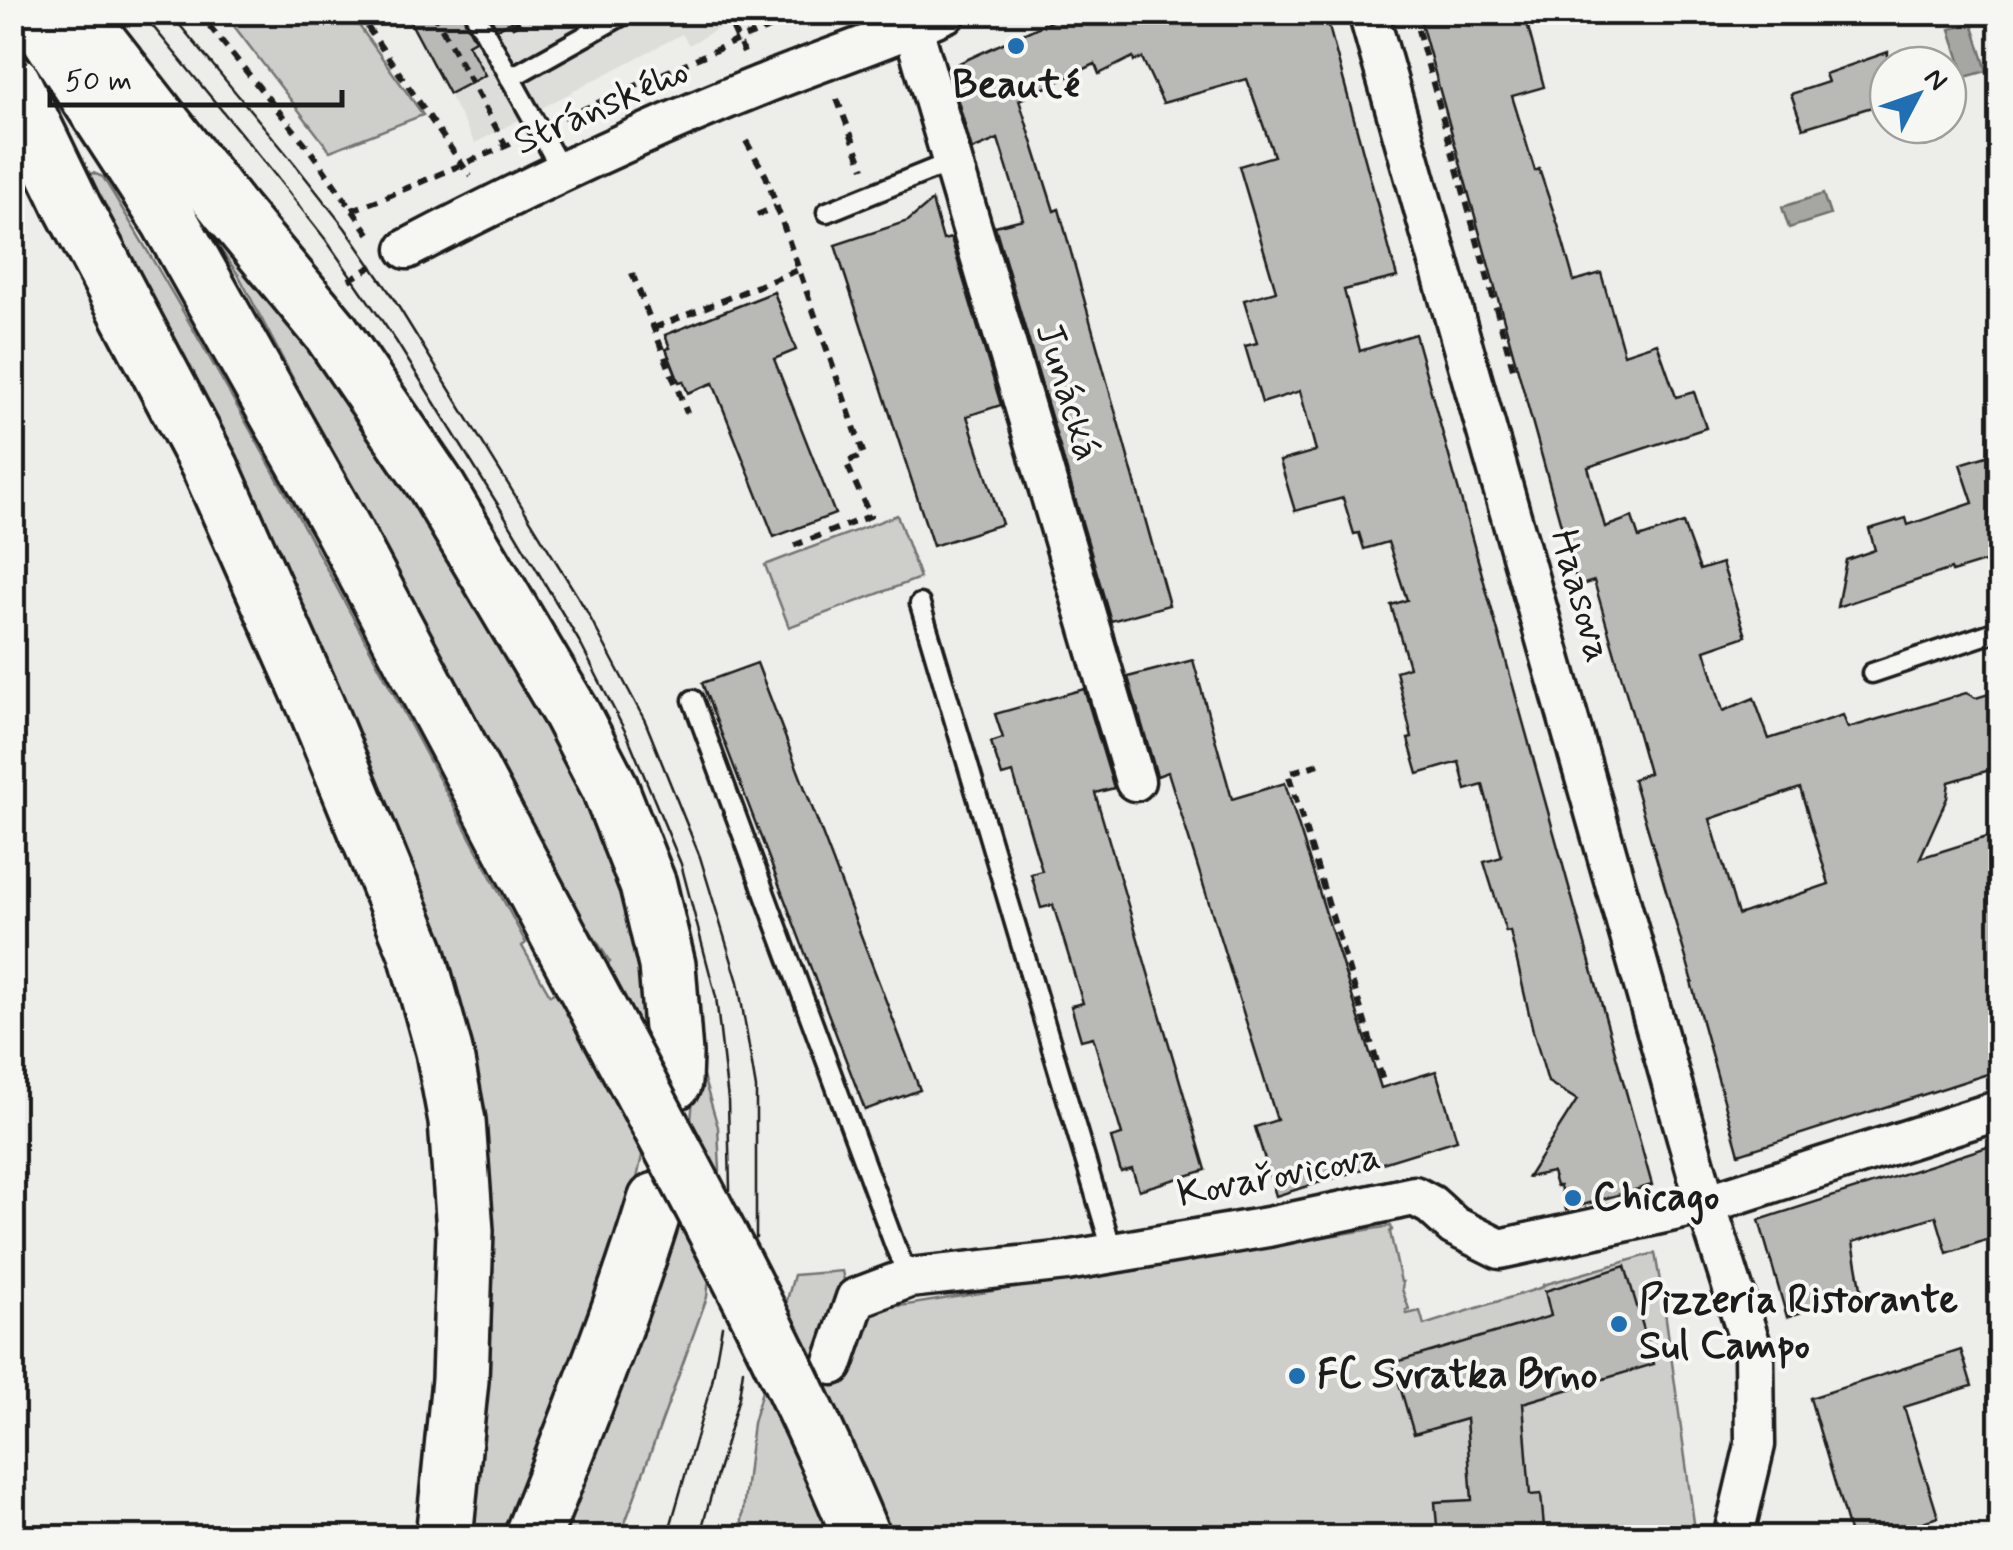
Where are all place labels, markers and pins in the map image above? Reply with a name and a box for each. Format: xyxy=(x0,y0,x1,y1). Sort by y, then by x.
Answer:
marker: Beauté xyxy=(1005,35,1027,57)
place label: Beauté xyxy=(952,60,1080,112)
place label: Chicago xyxy=(1593,1172,1719,1225)
marker: Chicago xyxy=(1562,1187,1584,1209)
place label: Pizzeria Ristorante Sul Campo xyxy=(1639,1275,1958,1373)
marker: Pizzeria Ristorante Sul Campo xyxy=(1608,1313,1630,1335)
place label: FC Svratka Brno xyxy=(1317,1350,1597,1402)
marker: FC Svratka Brno xyxy=(1286,1365,1308,1387)

